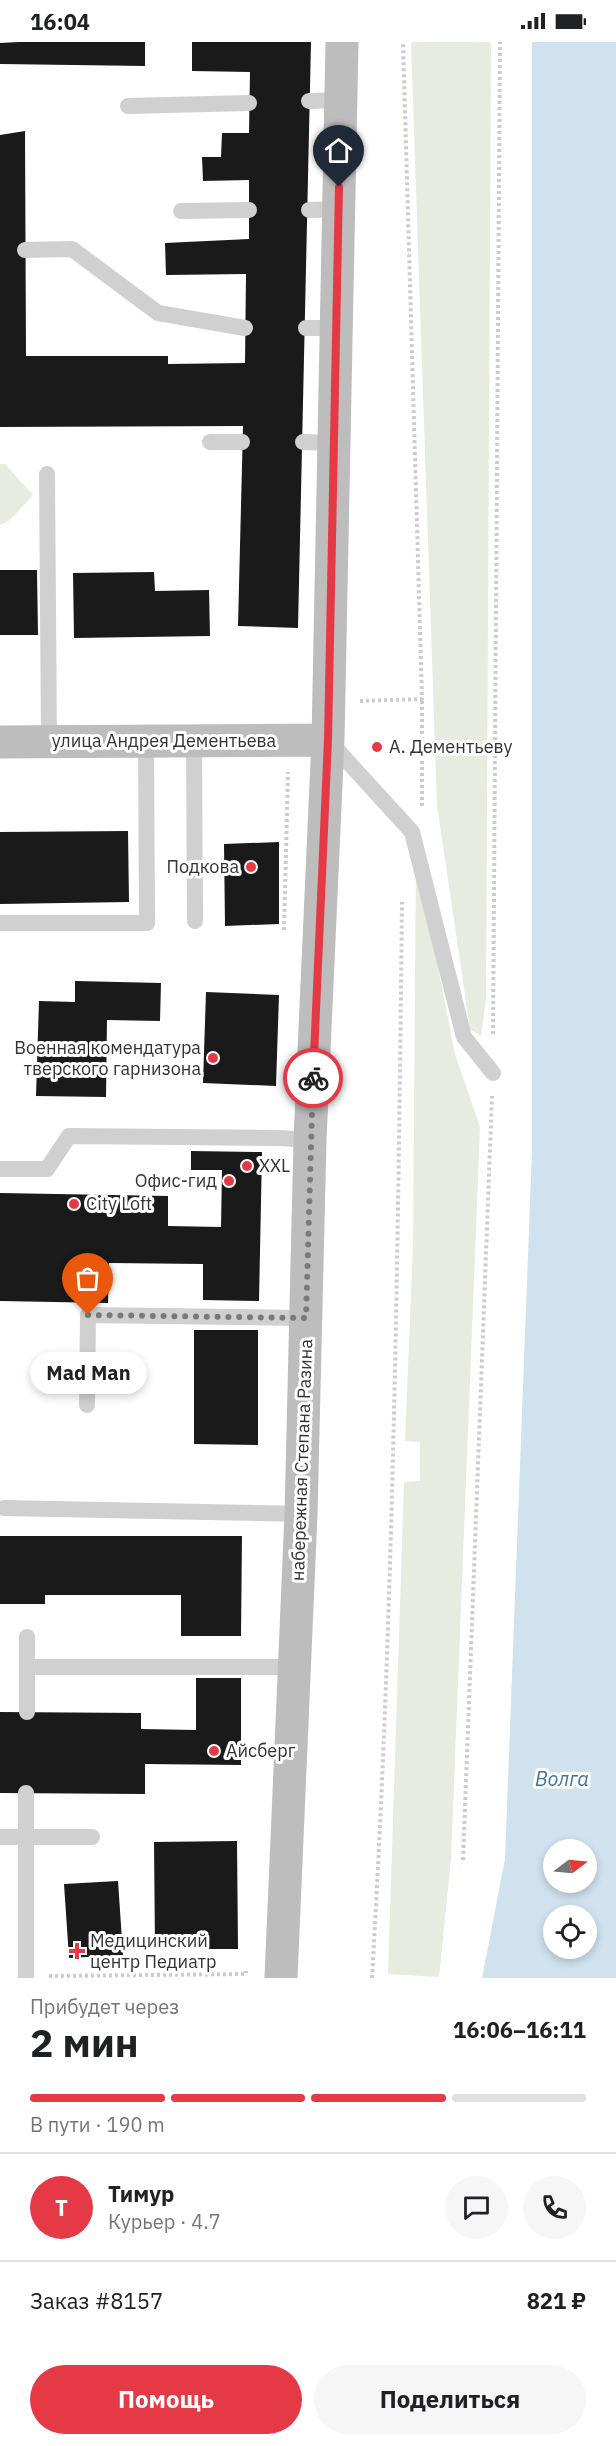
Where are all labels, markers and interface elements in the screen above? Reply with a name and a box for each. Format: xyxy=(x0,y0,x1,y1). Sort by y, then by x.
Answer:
text: 16:04 xyxy=(30,7,90,36)
pin xyxy=(313,125,364,187)
icon: home xyxy=(322,134,355,167)
street label: улица Андрея Дементьева xyxy=(52,729,277,752)
place label: А. Дементьеву xyxy=(389,735,512,758)
marker: А. Дементьеву xyxy=(370,740,384,754)
place label: Подкова xyxy=(166,855,239,878)
marker: Подкова xyxy=(244,860,258,874)
place label: Военная комендатура тверского гарнизона xyxy=(14,1036,201,1080)
courier xyxy=(283,1048,343,1108)
marker: Военная комендатура тверского гарнизона xyxy=(206,1051,220,1065)
icon: bike xyxy=(297,1062,330,1095)
place label: XXL xyxy=(259,1154,290,1177)
marker: XXL xyxy=(240,1159,254,1173)
place label: Офис-гид xyxy=(135,1169,217,1192)
marker: Офис-гид xyxy=(222,1174,236,1188)
place label: City Loft xyxy=(86,1192,152,1215)
marker: City Loft xyxy=(67,1197,81,1211)
pin xyxy=(62,1253,113,1315)
icon: bag xyxy=(71,1262,104,1295)
street label: набережная Степана Разина xyxy=(286,1338,317,1581)
callout: Mad Man xyxy=(29,1351,146,1393)
text: Mad Man xyxy=(46,1359,131,1386)
place label: Айсберг xyxy=(226,1739,296,1762)
marker: Айсберг xyxy=(207,1744,221,1758)
water label: Волга xyxy=(535,1765,589,1792)
north arrow xyxy=(543,1839,597,1893)
map controls xyxy=(543,1839,597,1959)
button: locate xyxy=(543,1905,597,1959)
place label: Медицинский центр Педиатр xyxy=(90,1929,216,1973)
marker: Медицинский центр Педиатр xyxy=(68,1942,86,1960)
text: Прибудет через xyxy=(30,1993,179,2020)
text: 16:06–16:11 xyxy=(453,2015,586,2044)
text: 2 мин xyxy=(30,2017,139,2068)
text: В пути · 190 m xyxy=(30,2111,165,2138)
button: chat xyxy=(445,2176,508,2239)
button: phone xyxy=(523,2176,586,2239)
text: Тимур xyxy=(108,2179,174,2208)
text: Т xyxy=(55,2193,68,2222)
text: Курьер · 4.7 xyxy=(108,2208,221,2235)
text: Заказ #8157 xyxy=(30,2286,163,2315)
text: 821 ₽ xyxy=(527,2286,586,2315)
button: Помощь xyxy=(30,2365,302,2434)
button: Поделиться xyxy=(314,2365,586,2434)

